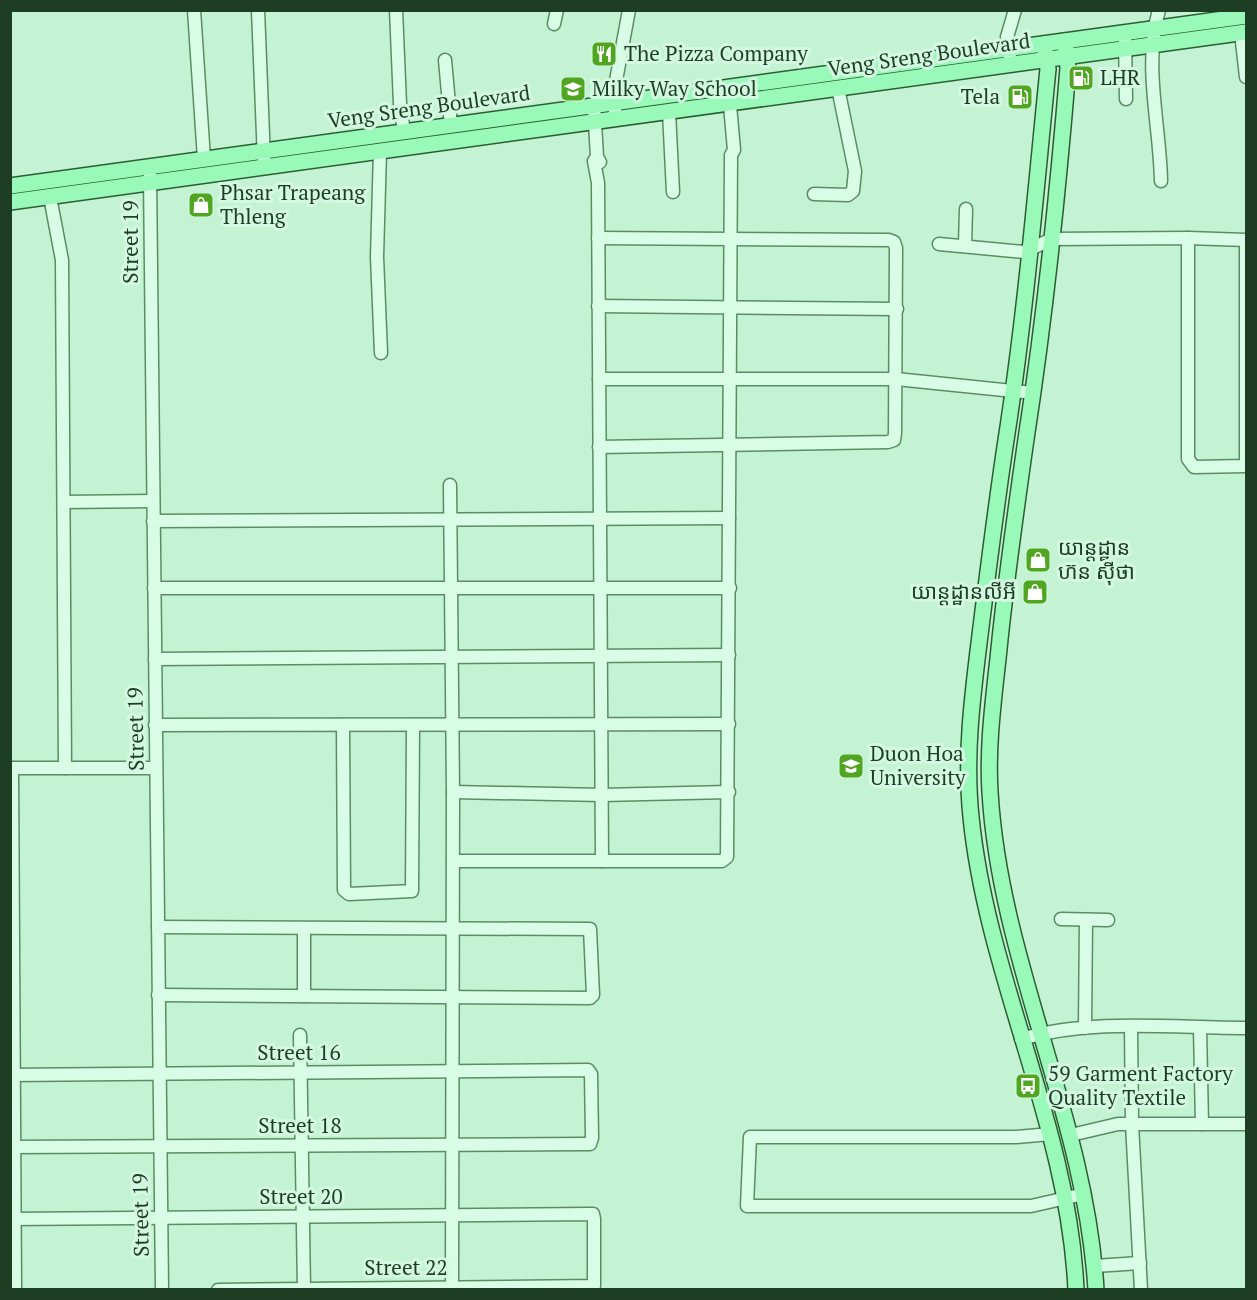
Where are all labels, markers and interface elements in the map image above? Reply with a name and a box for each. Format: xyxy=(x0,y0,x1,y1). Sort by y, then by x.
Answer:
street label: Veng Sreng Boulevard xyxy=(826,26,1032,82)
restaurant icon: The Pizza Company xyxy=(589,39,619,69)
place label: The Pizza Company xyxy=(624,39,808,67)
fuel station icon: LHR xyxy=(1066,63,1096,93)
place label: LHR xyxy=(1100,63,1141,91)
school or university icon: Milky Way School xyxy=(558,74,588,104)
place label: Milky Way School xyxy=(592,74,757,102)
street label: Veng Sreng Boulevard xyxy=(326,78,532,134)
place label: Tela xyxy=(961,82,1000,110)
fuel station icon: Tela xyxy=(1005,82,1035,112)
place label: Phsar Trapeang Thleng xyxy=(220,178,366,230)
shop icon: Phsar Trapeang Thleng xyxy=(186,190,216,220)
street label: Street 19 xyxy=(116,200,144,284)
place label: យាន្ដដ្ឋាន ហ៊ន ស៊ីថា xyxy=(1058,533,1135,586)
shop icon: យាន្ដដ្ឋាន ហ៊ន ស៊ីថា xyxy=(1023,545,1053,575)
place label: យាន្ដដ្ឋានលីអី xyxy=(911,577,1016,606)
shop icon: យាន្ដដ្ឋានលីអី xyxy=(1020,577,1050,607)
street label: Street 19 xyxy=(120,687,150,771)
place label: Duon Hoa University xyxy=(870,739,966,791)
school or university icon: Duon Hoa University xyxy=(836,751,866,781)
street label: Street 16 xyxy=(257,1038,341,1066)
place label: 59 Garment Factory Quality Textile xyxy=(1048,1059,1233,1111)
bus stop icon: 59 Garment Factory Quality Textile xyxy=(1013,1071,1043,1101)
street label: Street 18 xyxy=(258,1111,342,1139)
street label: Street 19 xyxy=(125,1173,155,1257)
street label: Street 20 xyxy=(259,1182,343,1210)
street label: Street 22 xyxy=(364,1253,448,1281)

